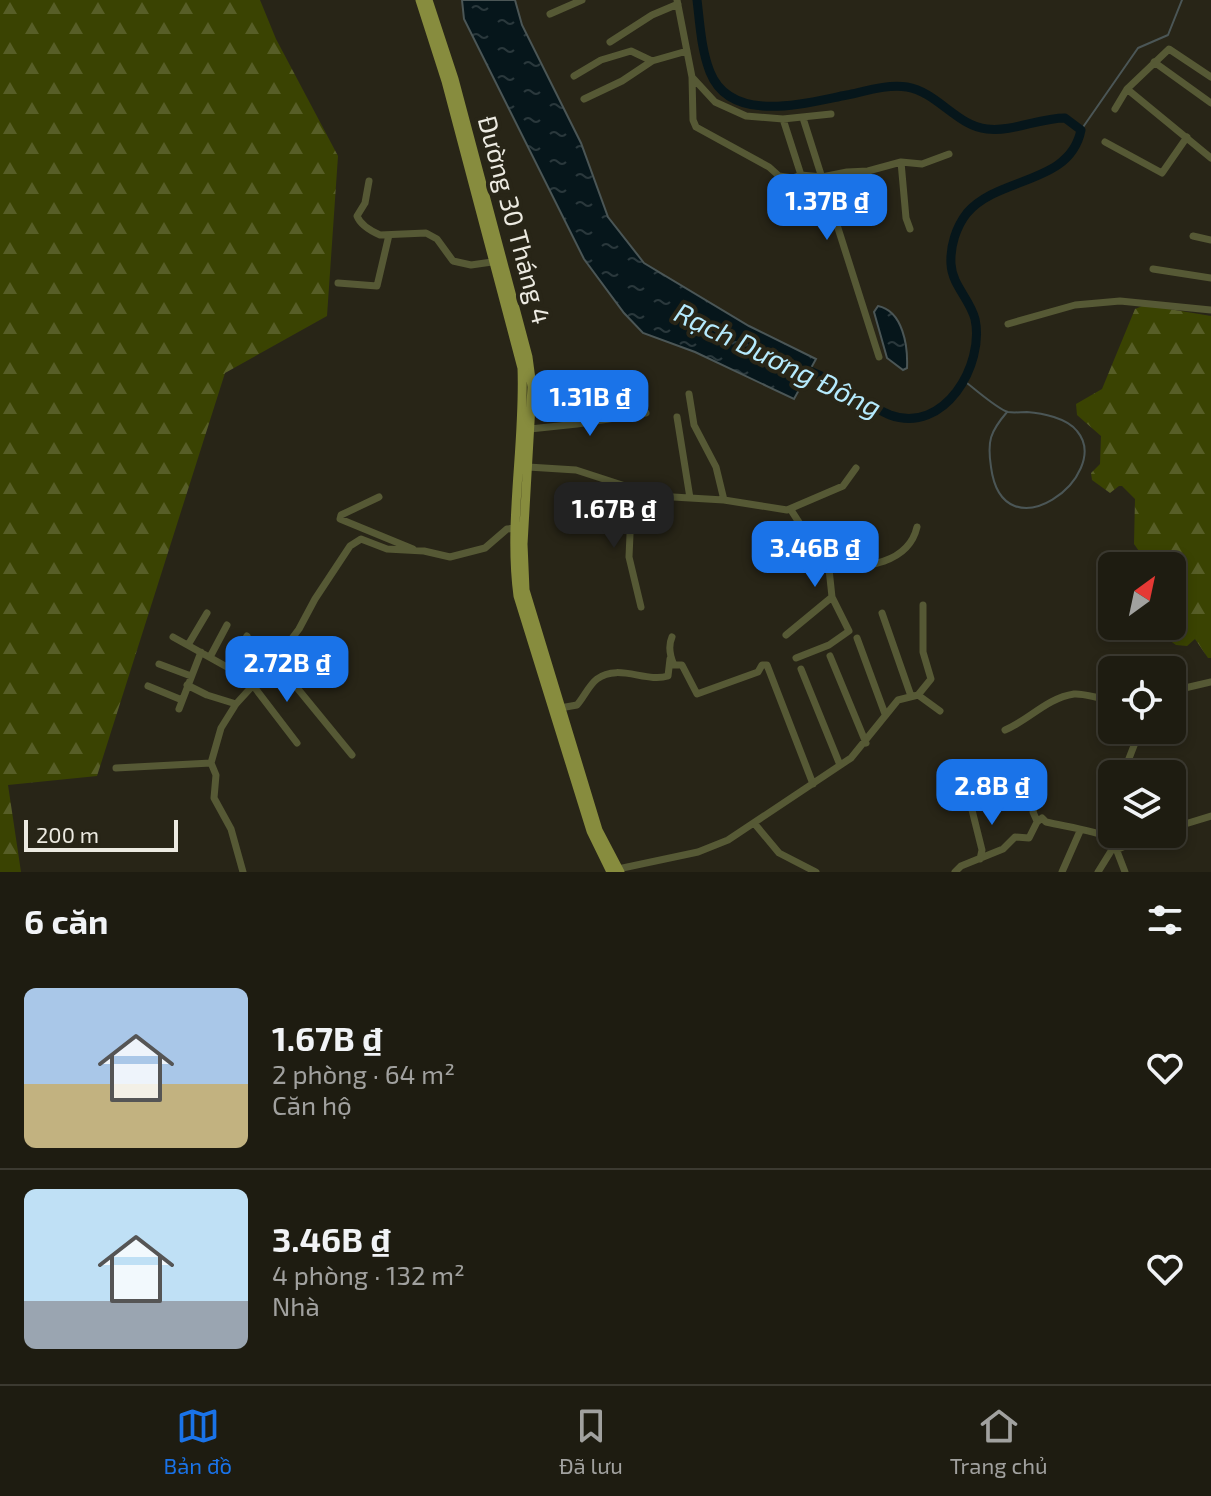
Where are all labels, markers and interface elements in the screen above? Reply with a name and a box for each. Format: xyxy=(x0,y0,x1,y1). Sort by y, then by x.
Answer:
street label: Đường 30 Tháng 4 xyxy=(473,112,558,327)
pin: 1.37B ₫ xyxy=(753,174,901,242)
text: 1.37B ₫ xyxy=(785,184,869,215)
water label: Rạch Dương Đông xyxy=(669,294,887,424)
pin: 1.31B ₫ xyxy=(516,370,664,438)
text: 1.31B ₫ xyxy=(549,380,631,411)
pin: 1.67B ₫ xyxy=(540,482,688,550)
text: 1.67B ₫ xyxy=(572,492,656,523)
pin: 3.46B ₫ xyxy=(741,521,889,589)
text: 3.46B ₫ xyxy=(770,531,860,562)
north arrow xyxy=(1098,552,1186,640)
map controls xyxy=(1098,552,1186,848)
pin: 2.72B ₫ xyxy=(213,636,361,704)
text: 2.72B ₫ xyxy=(243,646,331,677)
button: locate xyxy=(1098,656,1186,744)
pin: 2.8B ₫ xyxy=(927,759,1057,827)
button: layers xyxy=(1098,760,1186,848)
text: 2.8B ₫ xyxy=(954,769,1030,800)
scale bar xyxy=(24,816,178,852)
text: 200 m xyxy=(36,821,99,847)
icon: filters xyxy=(1143,898,1187,942)
text: 6 căn xyxy=(24,900,109,941)
text: 1.67B ₫ xyxy=(272,1017,382,1058)
icon: home xyxy=(88,1020,184,1116)
icon: heart xyxy=(1143,1046,1187,1090)
text: 2 phòng · 64 m² xyxy=(272,1058,455,1089)
text: Căn hộ xyxy=(272,1089,352,1120)
text: 3.46B ₫ xyxy=(272,1218,390,1259)
icon: home xyxy=(88,1221,184,1317)
icon: heart xyxy=(1143,1247,1187,1291)
text: 4 phòng · 132 m² xyxy=(272,1259,465,1290)
text: Nhà xyxy=(272,1290,320,1321)
tab: Bản đồ xyxy=(164,1404,232,1478)
tab: Đã lưu xyxy=(559,1404,623,1478)
tab: Trang chủ xyxy=(950,1404,1047,1478)

